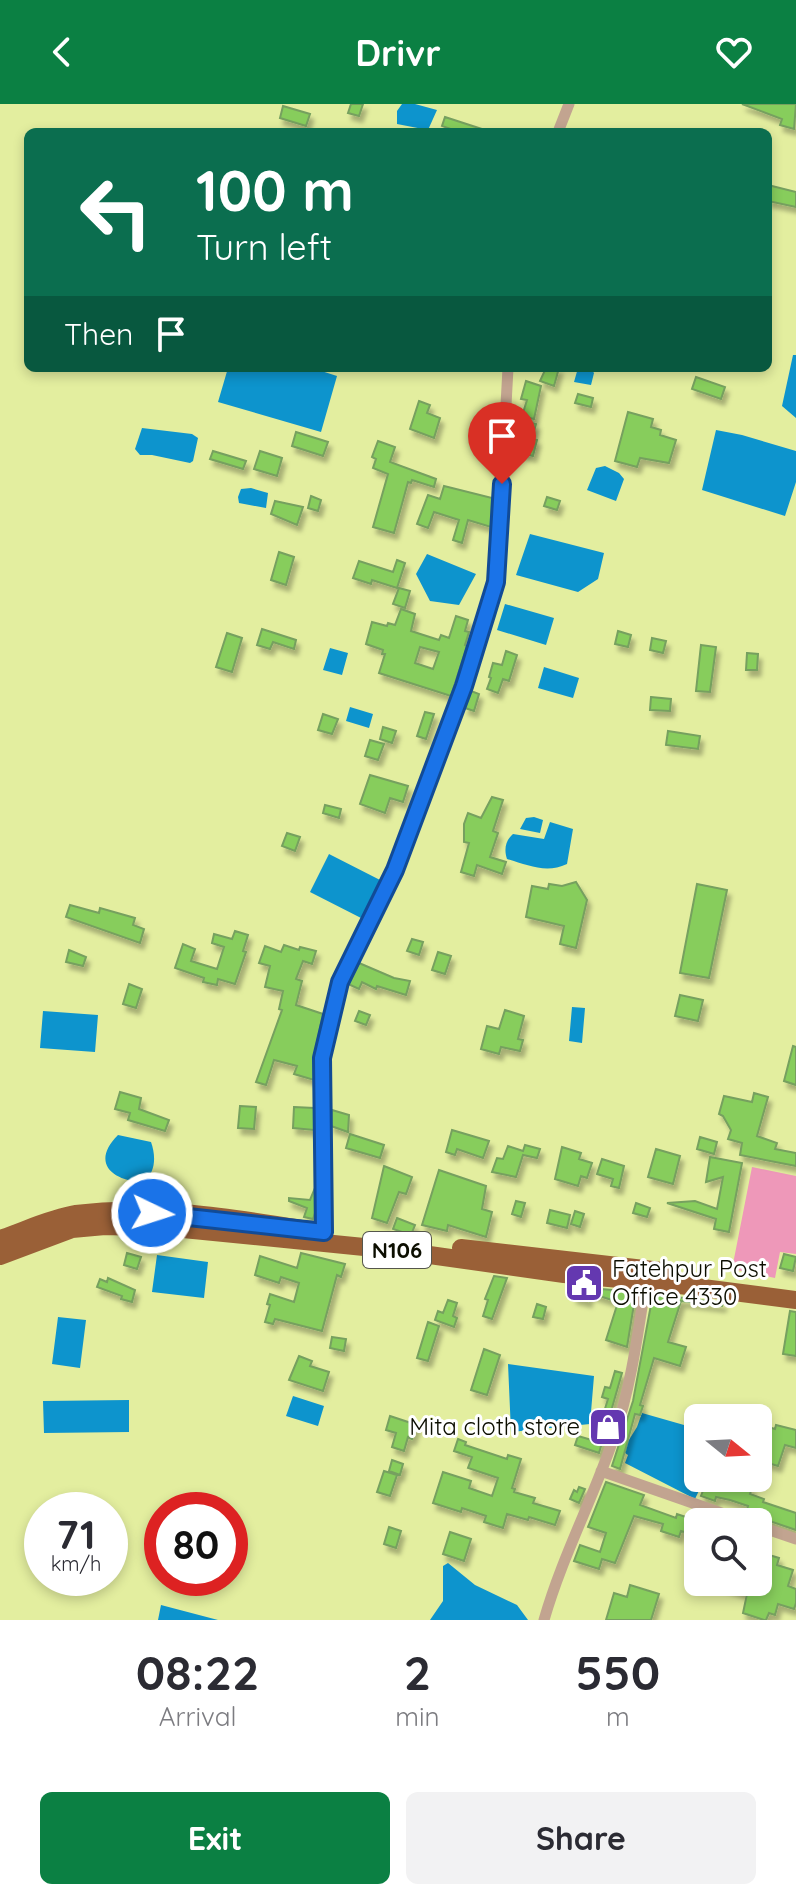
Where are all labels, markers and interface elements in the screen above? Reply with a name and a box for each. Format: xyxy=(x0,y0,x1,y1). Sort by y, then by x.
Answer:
icon: back xyxy=(40,30,84,74)
text: Drivr xyxy=(355,30,441,75)
icon: heart xyxy=(712,30,756,74)
text: 100 m xyxy=(196,155,354,225)
icon: left xyxy=(64,160,168,264)
text: Turn left xyxy=(196,224,332,269)
icon: arrive xyxy=(149,312,193,356)
text: Then xyxy=(64,315,133,353)
pin xyxy=(468,402,536,484)
icon: arrive xyxy=(480,414,524,458)
position arrow xyxy=(110,1171,194,1255)
road number: N106 xyxy=(363,1232,431,1268)
place label: Fatehpur Post Office 4330 xyxy=(612,1253,767,1311)
public building icon: Fatehpur Post Office 4330 xyxy=(563,1262,605,1304)
north arrow xyxy=(684,1404,772,1492)
map controls xyxy=(684,1404,772,1596)
shop icon: Mita cloth store xyxy=(587,1406,629,1448)
place label: Mita cloth store xyxy=(409,1411,580,1441)
speed limit sign: 80 xyxy=(144,1492,248,1596)
button: search xyxy=(684,1508,772,1596)
text: 71 xyxy=(56,1509,96,1559)
text: km/h xyxy=(51,1551,101,1576)
text: 08:22 xyxy=(136,1642,259,1702)
text: 2 xyxy=(404,1642,431,1702)
text: 550 xyxy=(575,1642,660,1702)
text: Arrival xyxy=(159,1700,237,1733)
text: min xyxy=(395,1700,440,1733)
text: m xyxy=(606,1700,630,1733)
button: Exit xyxy=(40,1792,390,1884)
button: Share xyxy=(406,1792,756,1884)

